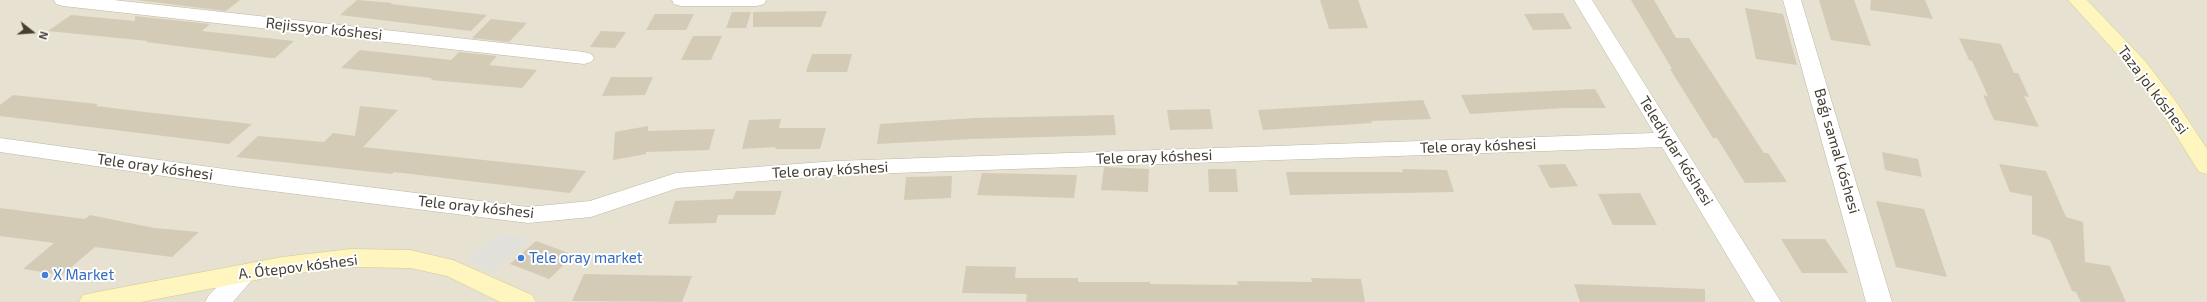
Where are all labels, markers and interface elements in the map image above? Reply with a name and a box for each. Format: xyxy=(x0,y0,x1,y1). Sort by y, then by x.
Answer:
north arrow xyxy=(12,12,52,52)
street label: Rejissyor kóshesi xyxy=(265,14,383,44)
text: N xyxy=(37,30,51,41)
street label: Taza jol kóshesi xyxy=(2114,42,2192,138)
street label: Baǵı samal kóshesi xyxy=(1810,86,1864,216)
street label: Telediydar kóshesi xyxy=(1635,93,1717,209)
street label: Tele oray kóshesi xyxy=(1419,135,1537,157)
street label: Tele oray kóshesi xyxy=(1095,146,1213,168)
street label: Tele oray kóshesi xyxy=(96,150,214,184)
street label: Tele oray kóshesi xyxy=(771,158,889,182)
street label: Tele oray kóshesi xyxy=(417,192,535,222)
place label: Tele oray market xyxy=(529,249,643,267)
street label: A. Ótepov kóshesi xyxy=(237,251,359,283)
marker: Tele oray market xyxy=(516,253,526,263)
place label: X Market xyxy=(53,266,114,284)
marker: X Market xyxy=(40,270,50,280)

